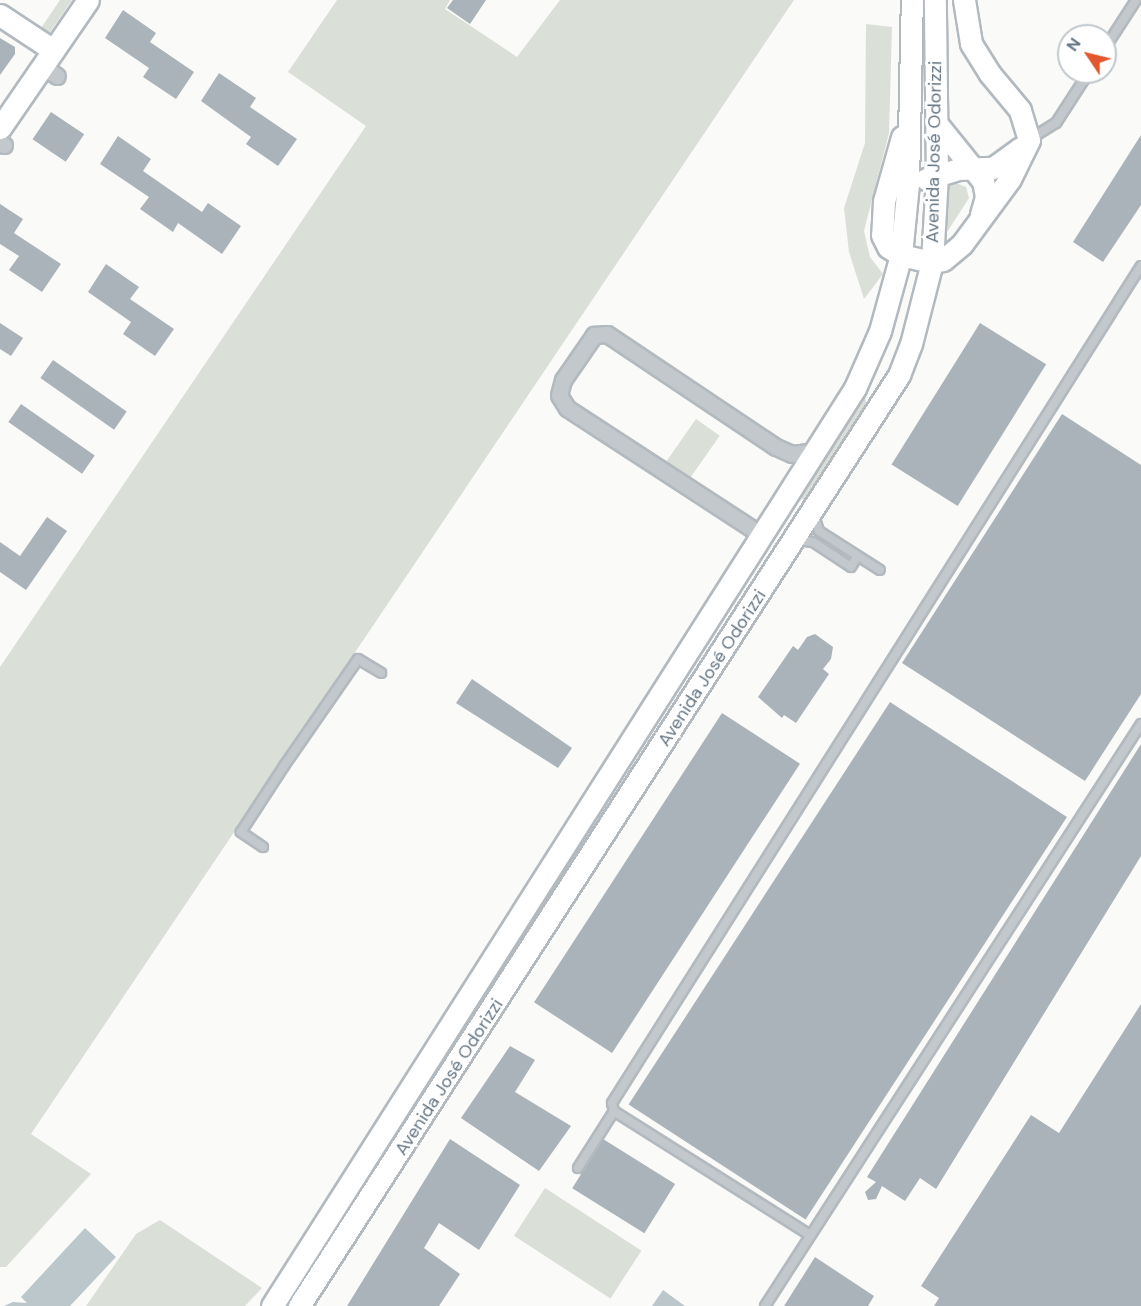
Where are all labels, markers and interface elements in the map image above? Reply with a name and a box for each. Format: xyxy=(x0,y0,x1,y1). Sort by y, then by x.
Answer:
north arrow xyxy=(1057,24,1117,84)
text: N xyxy=(1062,34,1085,55)
street label: Avenida José Odorizzi xyxy=(922,61,946,243)
street label: Avenida José Odorizzi xyxy=(653,586,771,750)
street label: Avenida José Odorizzi xyxy=(390,995,508,1159)

